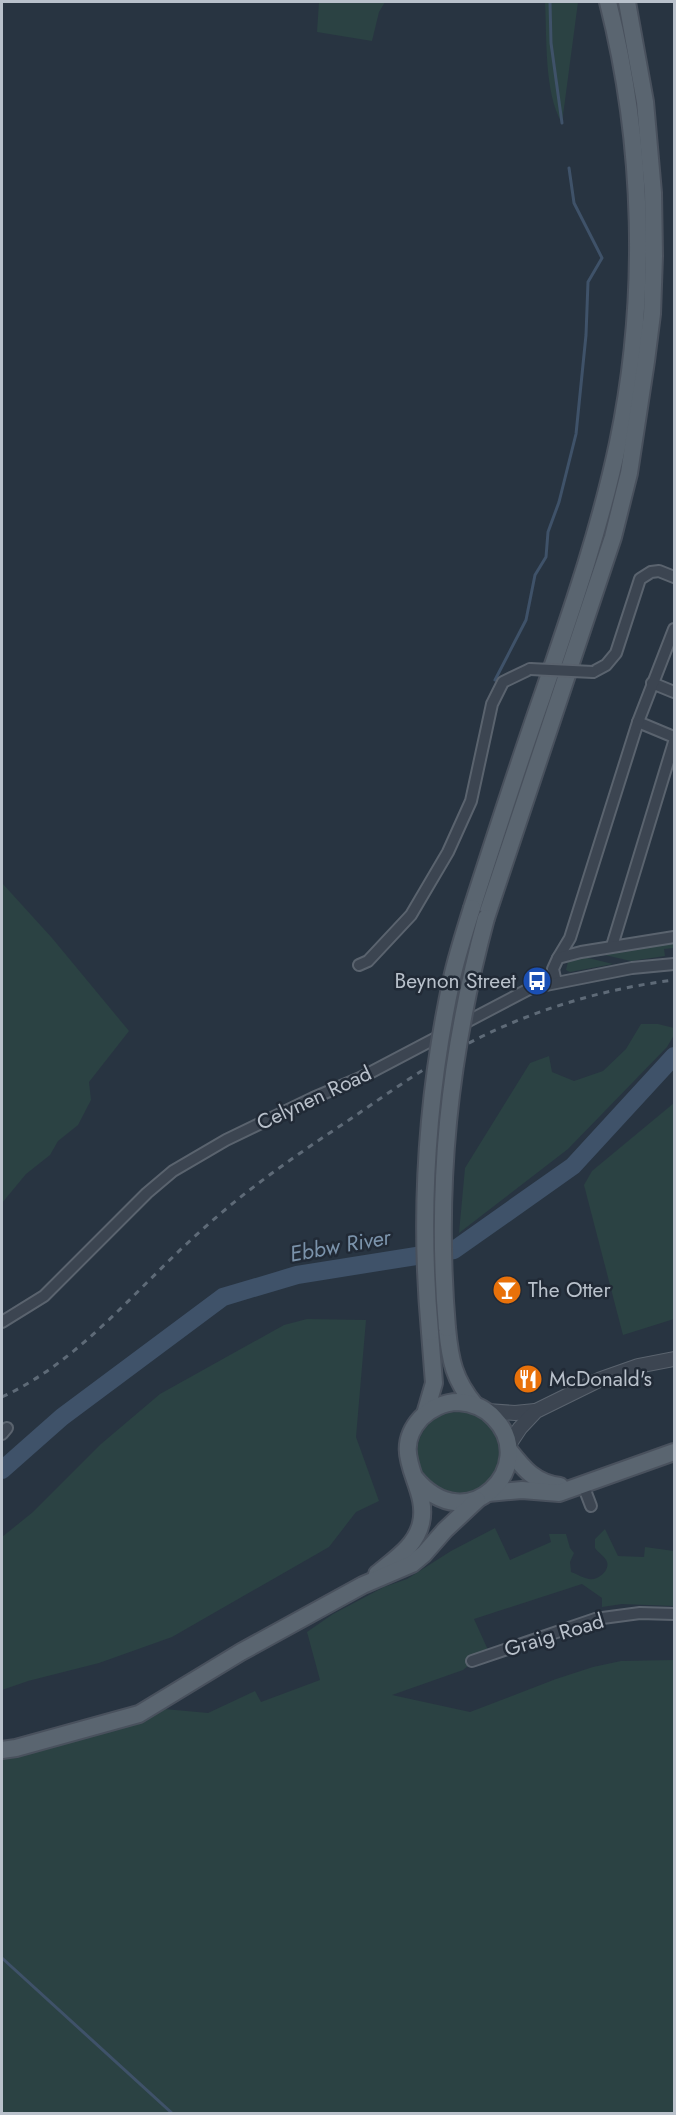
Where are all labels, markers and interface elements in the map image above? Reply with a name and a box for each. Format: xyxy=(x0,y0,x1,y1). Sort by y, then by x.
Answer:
bus stop icon: Beynon Street xyxy=(521,965,553,997)
place label: Beynon Street xyxy=(395,966,516,996)
street label: Celynen Road xyxy=(252,1058,376,1138)
water label: Ebbw River xyxy=(287,1220,395,1270)
bar icon: The Otter xyxy=(491,1274,523,1306)
place label: The Otter xyxy=(528,1275,611,1305)
restaurant icon: McDonald's xyxy=(512,1363,544,1395)
place label: McDonald's xyxy=(549,1364,652,1394)
street label: Graig Road xyxy=(501,1606,607,1664)

